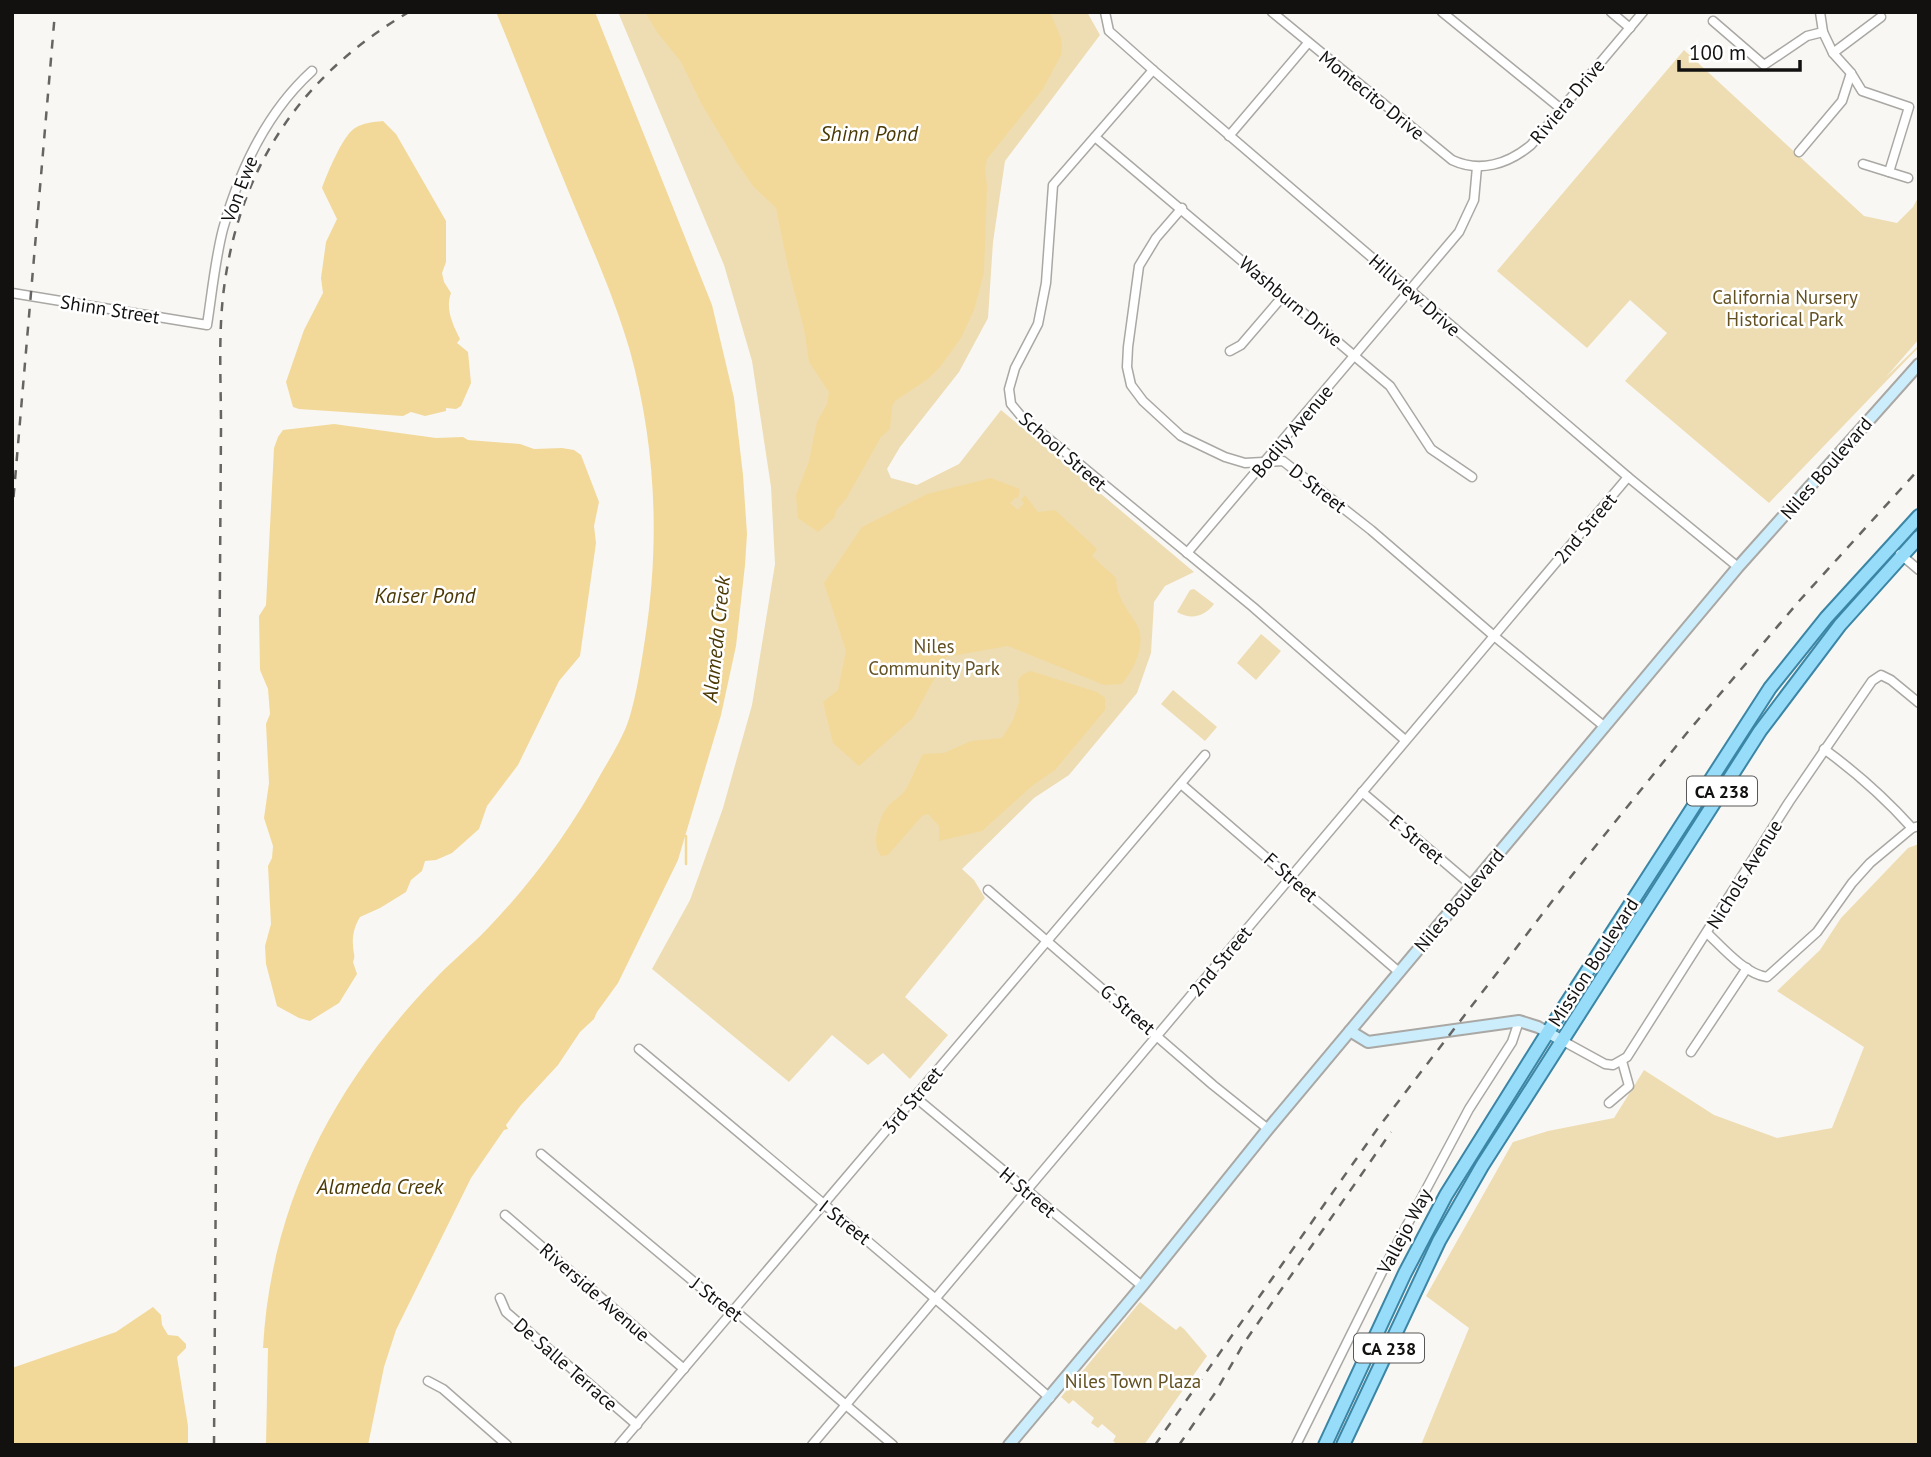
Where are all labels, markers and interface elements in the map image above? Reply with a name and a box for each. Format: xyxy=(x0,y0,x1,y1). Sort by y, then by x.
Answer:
scale bar xyxy=(1679,28,1800,72)
text: 100 m xyxy=(1689,39,1746,66)
street label: Montecito Drive xyxy=(1314,45,1430,145)
street label: Riviera Drive xyxy=(1524,54,1610,148)
water label: Shinn Pond xyxy=(820,120,919,147)
street label: Von Ewe xyxy=(215,153,263,226)
street label: Hillview Drive xyxy=(1364,249,1466,341)
street label: Washburn Drive xyxy=(1234,251,1348,351)
park label: California Nursery Historical Park xyxy=(1712,285,1858,331)
street label: Shinn Street xyxy=(59,289,162,329)
street label: Bodily Avenue xyxy=(1246,380,1338,482)
street label: School Street xyxy=(1014,406,1112,496)
street label: Niles Boulevard xyxy=(1775,412,1877,524)
street label: D Street xyxy=(1285,458,1352,518)
street label: 2nd Street xyxy=(1549,487,1622,568)
water label: Alameda Creek xyxy=(696,573,736,704)
water label: Kaiser Pond xyxy=(374,582,477,609)
park label: Niles Community Park xyxy=(868,634,1000,680)
road number: CA 238 xyxy=(1687,776,1757,806)
street label: E Street xyxy=(1385,809,1450,869)
street label: Nichols Avenue xyxy=(1701,815,1787,933)
street label: Niles Boulevard xyxy=(1409,843,1509,957)
street label: F Street xyxy=(1259,847,1323,907)
street label: Mission Boulevard xyxy=(1543,893,1643,1031)
street label: 2nd Street xyxy=(1184,920,1257,1001)
street label: G Street xyxy=(1096,979,1161,1040)
street label: 3rd Street xyxy=(877,1061,947,1139)
street label: H Street xyxy=(995,1161,1062,1223)
water label: Alameda Creek xyxy=(316,1173,445,1200)
street label: Vallejo Way xyxy=(1371,1184,1437,1279)
street label: I Street xyxy=(814,1194,876,1250)
street label: Riverside Avenue xyxy=(535,1238,655,1346)
street label: J Street xyxy=(685,1271,748,1327)
street label: De Salle Terrace xyxy=(509,1312,623,1416)
road number: CA 238 xyxy=(1354,1334,1424,1363)
park label: Niles Town Plaza xyxy=(1065,1369,1201,1393)

